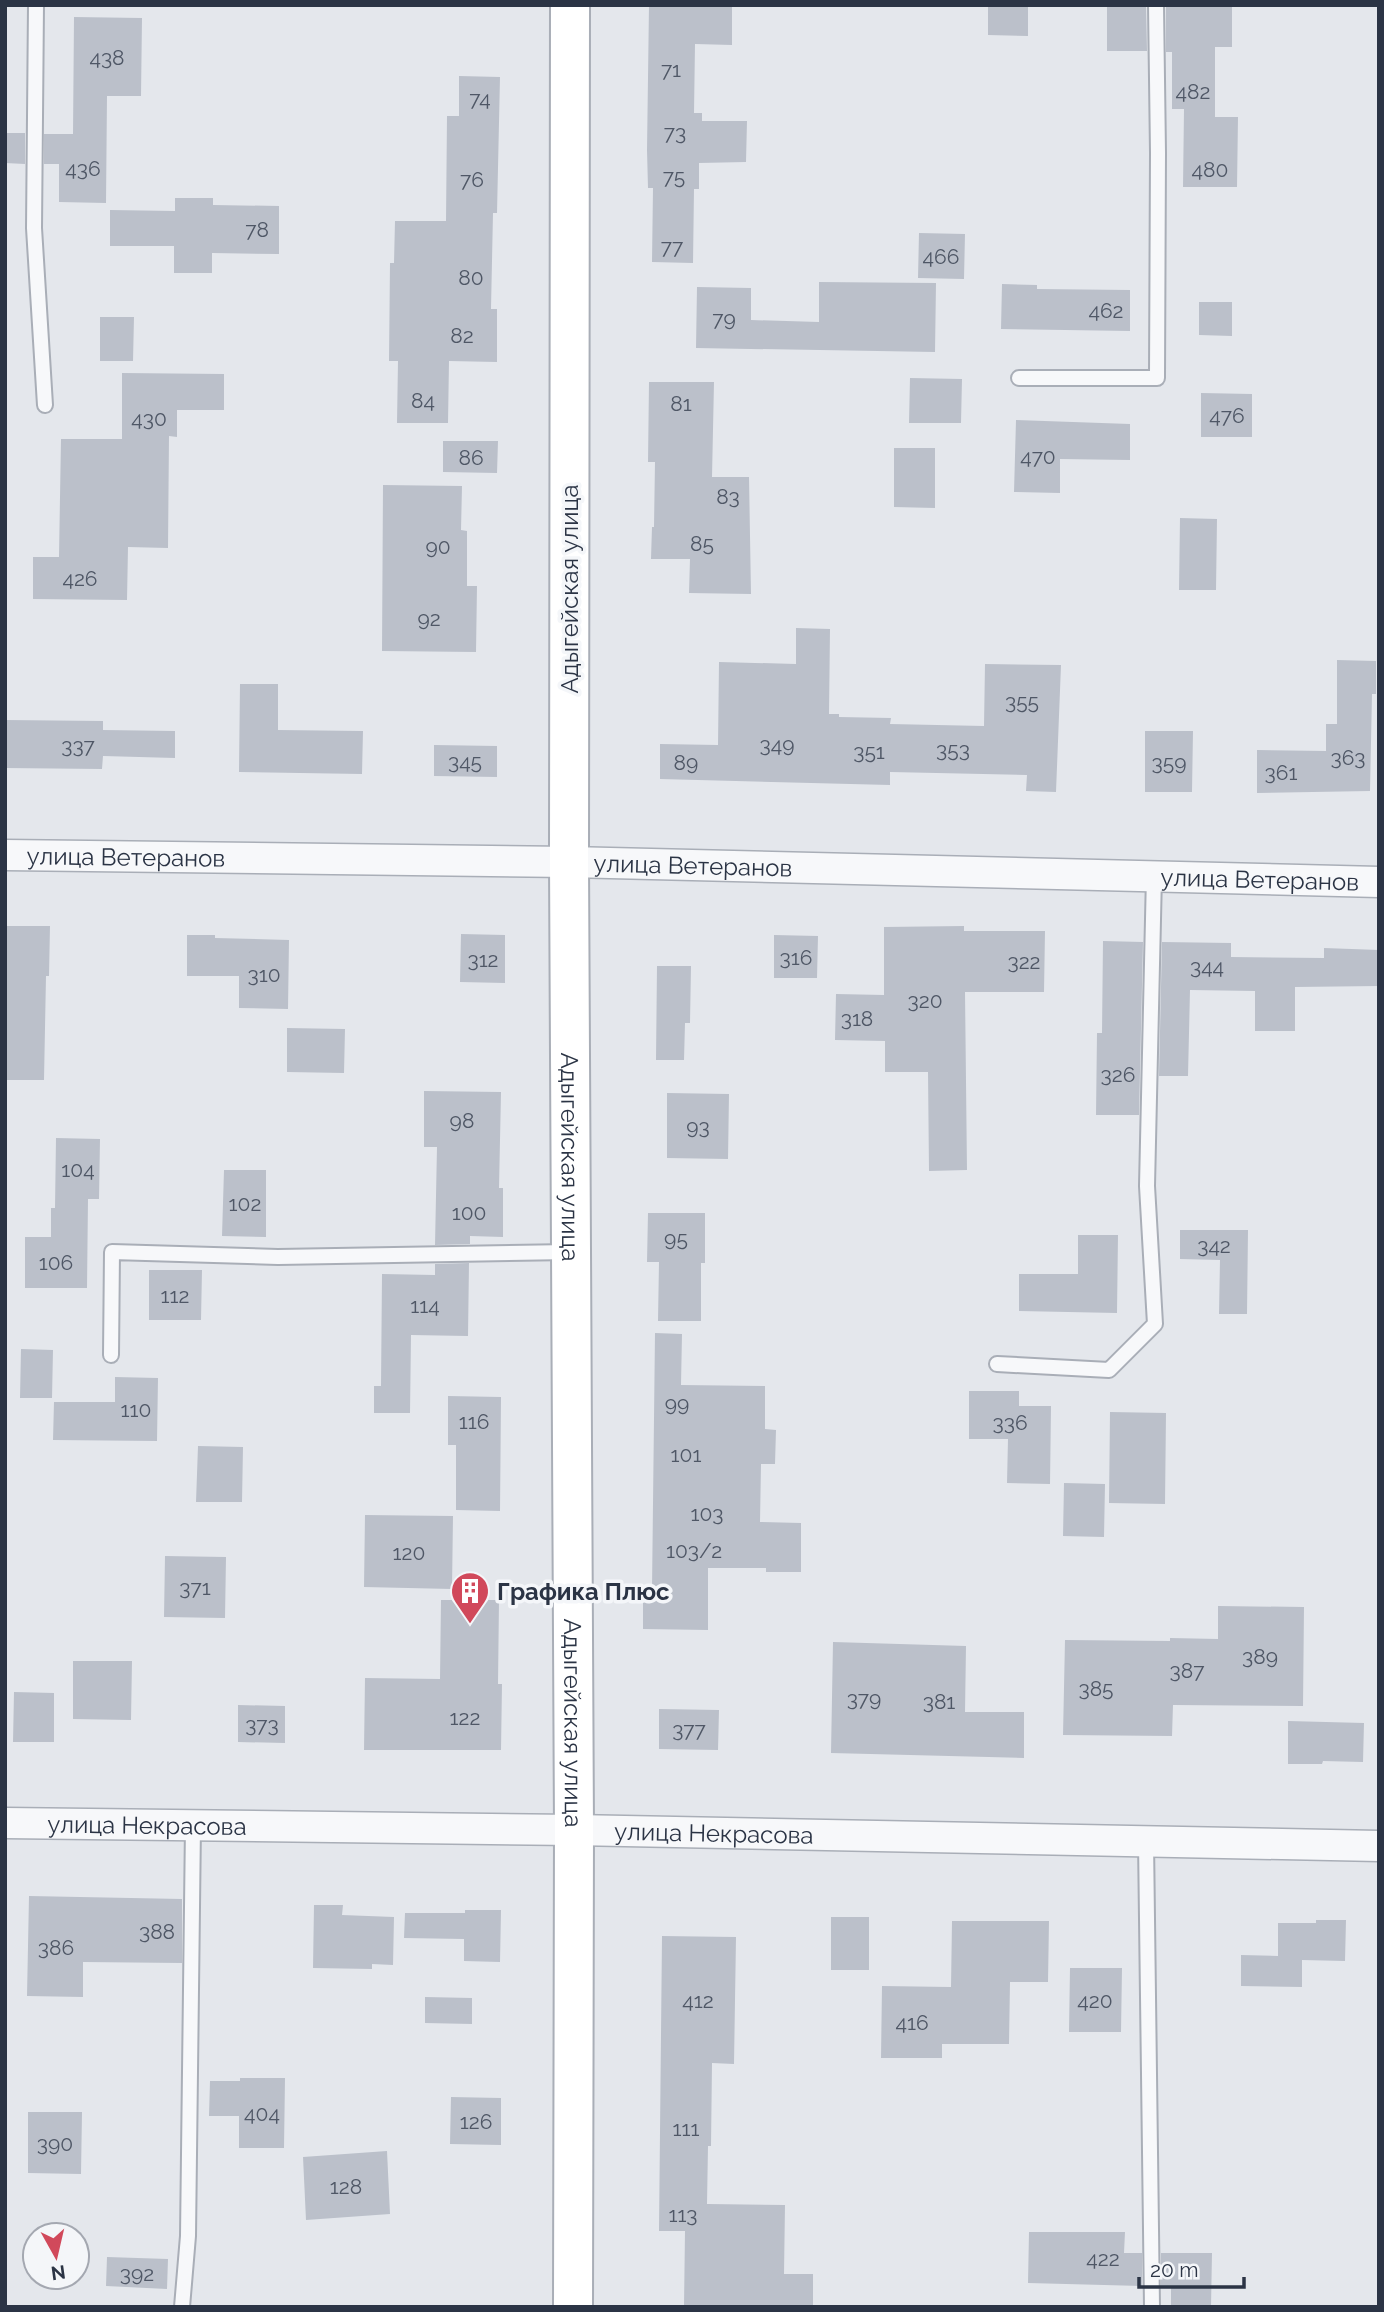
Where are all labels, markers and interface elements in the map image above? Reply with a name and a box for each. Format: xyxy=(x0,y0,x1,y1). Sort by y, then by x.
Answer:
house number: 438 xyxy=(89,45,125,70)
house number: 71 xyxy=(661,57,681,82)
house number: 482 xyxy=(1176,79,1210,104)
house number: 74 xyxy=(469,86,491,111)
house number: 73 xyxy=(664,120,686,145)
house number: 436 xyxy=(65,156,101,181)
house number: 480 xyxy=(1192,157,1228,182)
house number: 75 xyxy=(663,164,685,189)
house number: 76 xyxy=(460,167,484,192)
house number: 78 xyxy=(245,217,269,242)
house number: 77 xyxy=(661,234,684,259)
house number: 466 xyxy=(923,244,959,269)
house number: 80 xyxy=(458,265,484,290)
house number: 462 xyxy=(1088,298,1124,323)
house number: 79 xyxy=(712,306,736,331)
house number: 82 xyxy=(450,323,474,348)
house number: 84 xyxy=(411,388,435,413)
house number: 81 xyxy=(670,391,692,416)
house number: 476 xyxy=(1209,403,1245,428)
house number: 430 xyxy=(131,406,167,431)
house number: 470 xyxy=(1020,444,1056,469)
house number: 86 xyxy=(458,445,484,470)
house number: 83 xyxy=(716,484,740,509)
street label: Адыгейская улица xyxy=(555,485,584,693)
house number: 85 xyxy=(690,531,714,556)
house number: 90 xyxy=(425,534,451,559)
house number: 426 xyxy=(62,566,98,591)
house number: 92 xyxy=(417,606,441,631)
house number: 355 xyxy=(1005,689,1039,714)
house number: 349 xyxy=(760,732,795,757)
house number: 337 xyxy=(61,733,96,758)
house number: 353 xyxy=(936,737,970,762)
house number: 351 xyxy=(853,739,885,764)
house number: 363 xyxy=(1330,745,1366,770)
house number: 345 xyxy=(448,749,482,774)
house number: 89 xyxy=(674,750,698,775)
house number: 359 xyxy=(1152,750,1186,775)
house number: 361 xyxy=(1265,760,1297,785)
street label: улица Ветеранов xyxy=(26,841,226,872)
street label: улица Ветеранов xyxy=(593,848,793,882)
street label: улица Ветеранов xyxy=(1160,862,1359,896)
house number: 316 xyxy=(780,945,812,970)
house number: 312 xyxy=(467,947,499,972)
house number: 322 xyxy=(1007,949,1041,974)
house number: 344 xyxy=(1190,954,1224,979)
house number: 310 xyxy=(247,962,281,987)
house number: 320 xyxy=(907,988,943,1013)
house number: 318 xyxy=(841,1006,873,1031)
street label: Адыгейская улица xyxy=(555,1052,586,1262)
house number: 326 xyxy=(1101,1062,1135,1087)
house number: 98 xyxy=(450,1108,474,1133)
house number: 93 xyxy=(686,1114,710,1139)
house number: 104 xyxy=(61,1157,95,1182)
house number: 102 xyxy=(229,1191,261,1216)
house number: 100 xyxy=(452,1200,486,1225)
house number: 95 xyxy=(664,1226,688,1251)
house number: 342 xyxy=(1197,1233,1231,1258)
house number: 106 xyxy=(39,1250,73,1275)
house number: 112 xyxy=(161,1283,189,1308)
house number: 114 xyxy=(410,1293,440,1318)
house number: 99 xyxy=(665,1391,689,1416)
house number: 110 xyxy=(121,1397,151,1422)
house number: 116 xyxy=(459,1409,489,1434)
house number: 336 xyxy=(992,1410,1028,1435)
house number: 101 xyxy=(671,1442,701,1467)
house number: 103 xyxy=(690,1501,724,1526)
house number: 103/2 xyxy=(666,1538,722,1563)
house number: 120 xyxy=(393,1540,425,1565)
building icon: Графика Плюс xyxy=(449,1570,491,1625)
house number: 371 xyxy=(179,1575,211,1600)
place label: Графика Плюс xyxy=(497,1577,670,1606)
street label: Адыгейская улица xyxy=(558,1618,588,1828)
house number: 389 xyxy=(1242,1644,1278,1669)
house number: 387 xyxy=(1170,1658,1205,1683)
house number: 385 xyxy=(1078,1676,1114,1701)
house number: 379 xyxy=(847,1686,881,1711)
house number: 381 xyxy=(923,1689,955,1714)
house number: 122 xyxy=(450,1705,480,1730)
house number: 373 xyxy=(245,1712,279,1737)
house number: 377 xyxy=(672,1717,707,1742)
street label: улица Некрасова xyxy=(47,1809,247,1840)
street label: улица Некрасова xyxy=(614,1816,814,1849)
house number: 388 xyxy=(139,1919,175,1944)
house number: 386 xyxy=(38,1935,74,1960)
house number: 412 xyxy=(682,1988,714,2013)
house number: 420 xyxy=(1077,1988,1113,2013)
house number: 416 xyxy=(895,2010,929,2035)
house number: 404 xyxy=(244,2101,280,2126)
house number: 126 xyxy=(460,2109,492,2134)
house number: 111 xyxy=(673,2116,699,2141)
house number: 390 xyxy=(37,2131,73,2156)
house number: 128 xyxy=(330,2174,362,2199)
house number: 113 xyxy=(668,2202,698,2227)
north arrow xyxy=(21,2221,91,2291)
house number: 422 xyxy=(1086,2246,1120,2271)
scale bar xyxy=(1139,2246,1244,2290)
text: 20 m xyxy=(1150,2257,1198,2282)
text: N xyxy=(50,2261,67,2285)
house number: 392 xyxy=(120,2261,154,2286)

